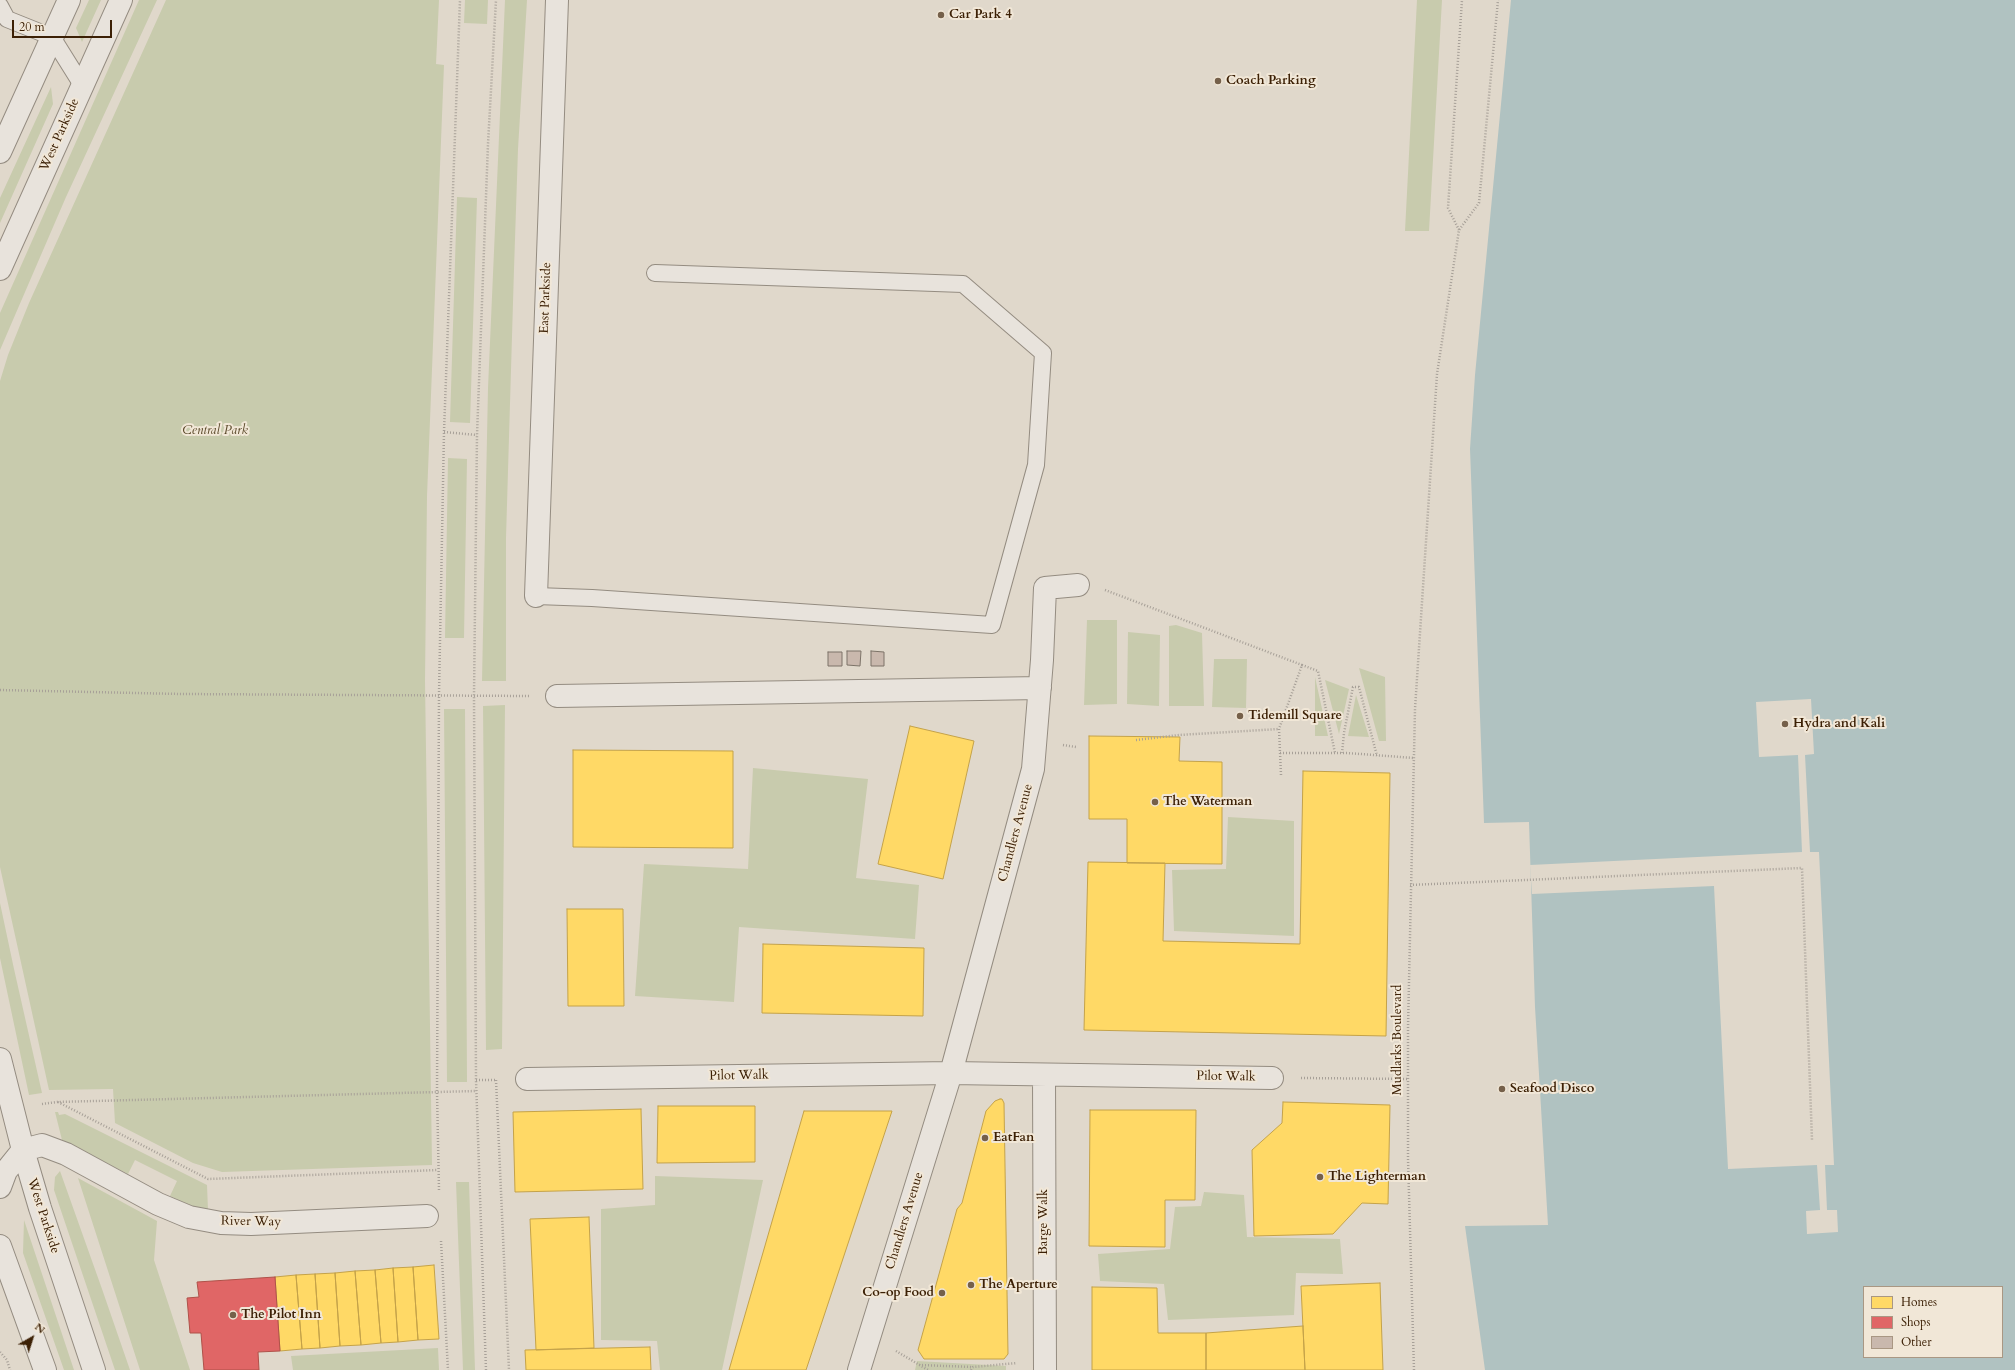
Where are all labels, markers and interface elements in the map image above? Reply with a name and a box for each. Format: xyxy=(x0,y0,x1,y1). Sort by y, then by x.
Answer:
place label: Car Park 4 xyxy=(949,7,1012,23)
marker: Car Park 4 xyxy=(936,10,946,20)
scale bar xyxy=(14,12,114,38)
text: 20 m xyxy=(19,19,45,35)
place label: Coach Parking xyxy=(1226,73,1316,89)
marker: Coach Parking xyxy=(1213,76,1223,86)
street label: West Parkside xyxy=(37,96,83,174)
street label: East Parkside xyxy=(537,262,555,334)
park label: Central Park xyxy=(182,423,248,439)
place label: Tidemill Square xyxy=(1248,708,1342,724)
marker: Tidemill Square xyxy=(1235,711,1245,721)
place label: Hydra and Kali xyxy=(1793,716,1885,732)
marker: Hydra and Kali xyxy=(1780,719,1790,729)
street label: Chandlers Avenue xyxy=(995,782,1037,884)
place label: The Waterman xyxy=(1163,794,1252,810)
marker: The Waterman xyxy=(1150,797,1160,807)
street label: Mudlarks Boulevard xyxy=(1390,985,1406,1095)
street label: Pilot Walk xyxy=(709,1068,769,1084)
street label: Pilot Walk xyxy=(1196,1069,1256,1085)
place label: Seafood Disco xyxy=(1510,1081,1594,1097)
marker: Seafood Disco xyxy=(1497,1084,1507,1094)
place label: EatFan xyxy=(993,1130,1034,1146)
marker: EatFan xyxy=(980,1133,990,1143)
place label: The Lighterman xyxy=(1328,1169,1426,1185)
street label: Chandlers Avenue xyxy=(883,1170,927,1272)
marker: The Lighterman xyxy=(1315,1172,1325,1182)
street label: West Parkside xyxy=(24,1176,62,1256)
street label: Barge Walk xyxy=(1036,1189,1052,1255)
street label: River Way xyxy=(221,1214,281,1230)
place label: The Aperture xyxy=(979,1277,1058,1293)
marker: The Aperture xyxy=(966,1280,976,1290)
place label: Co-op Food xyxy=(862,1285,934,1301)
legend xyxy=(1863,1286,2003,1358)
marker: Co-op Food xyxy=(937,1288,947,1298)
text: Homes xyxy=(1901,1294,1937,1310)
place label: The Pilot Inn xyxy=(241,1307,321,1323)
marker: The Pilot Inn xyxy=(228,1310,238,1320)
text: Shops xyxy=(1901,1314,1930,1330)
north arrow xyxy=(12,1318,52,1358)
text: N xyxy=(31,1319,48,1337)
text: Other xyxy=(1901,1334,1932,1350)

